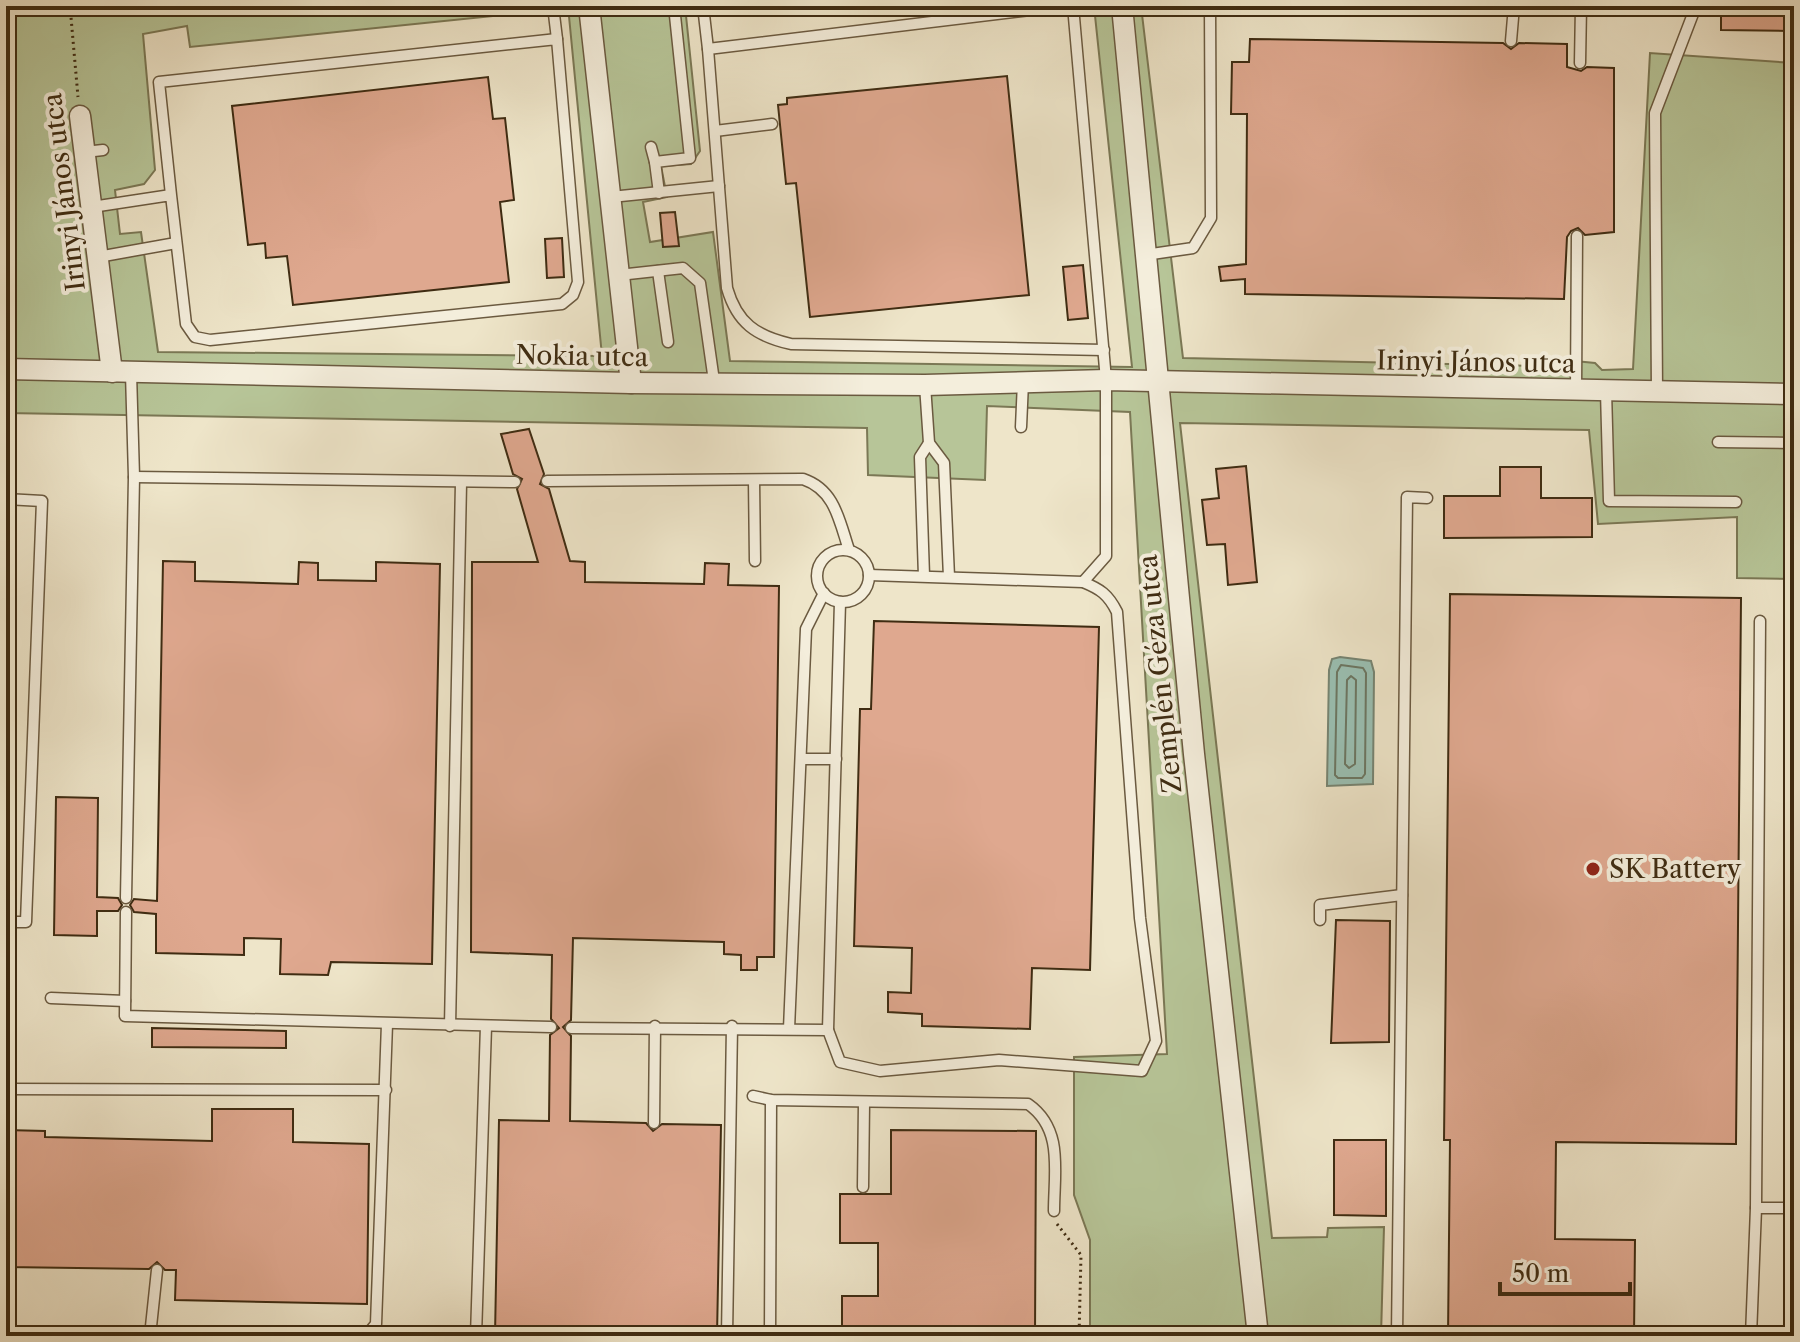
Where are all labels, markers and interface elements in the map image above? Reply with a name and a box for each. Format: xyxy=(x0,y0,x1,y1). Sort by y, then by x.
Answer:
street label: Irinyi János utca xyxy=(36,91,92,293)
street label: Nokia utca xyxy=(515,339,649,373)
street label: Irinyi János utca xyxy=(1376,344,1576,380)
street label: Zemplén Géza utca xyxy=(1132,553,1188,795)
place label: SK Battery xyxy=(1609,853,1742,885)
marker: SK Battery xyxy=(1584,860,1602,878)
scale bar xyxy=(1500,1246,1630,1296)
text: 50 m xyxy=(1512,1259,1569,1288)

